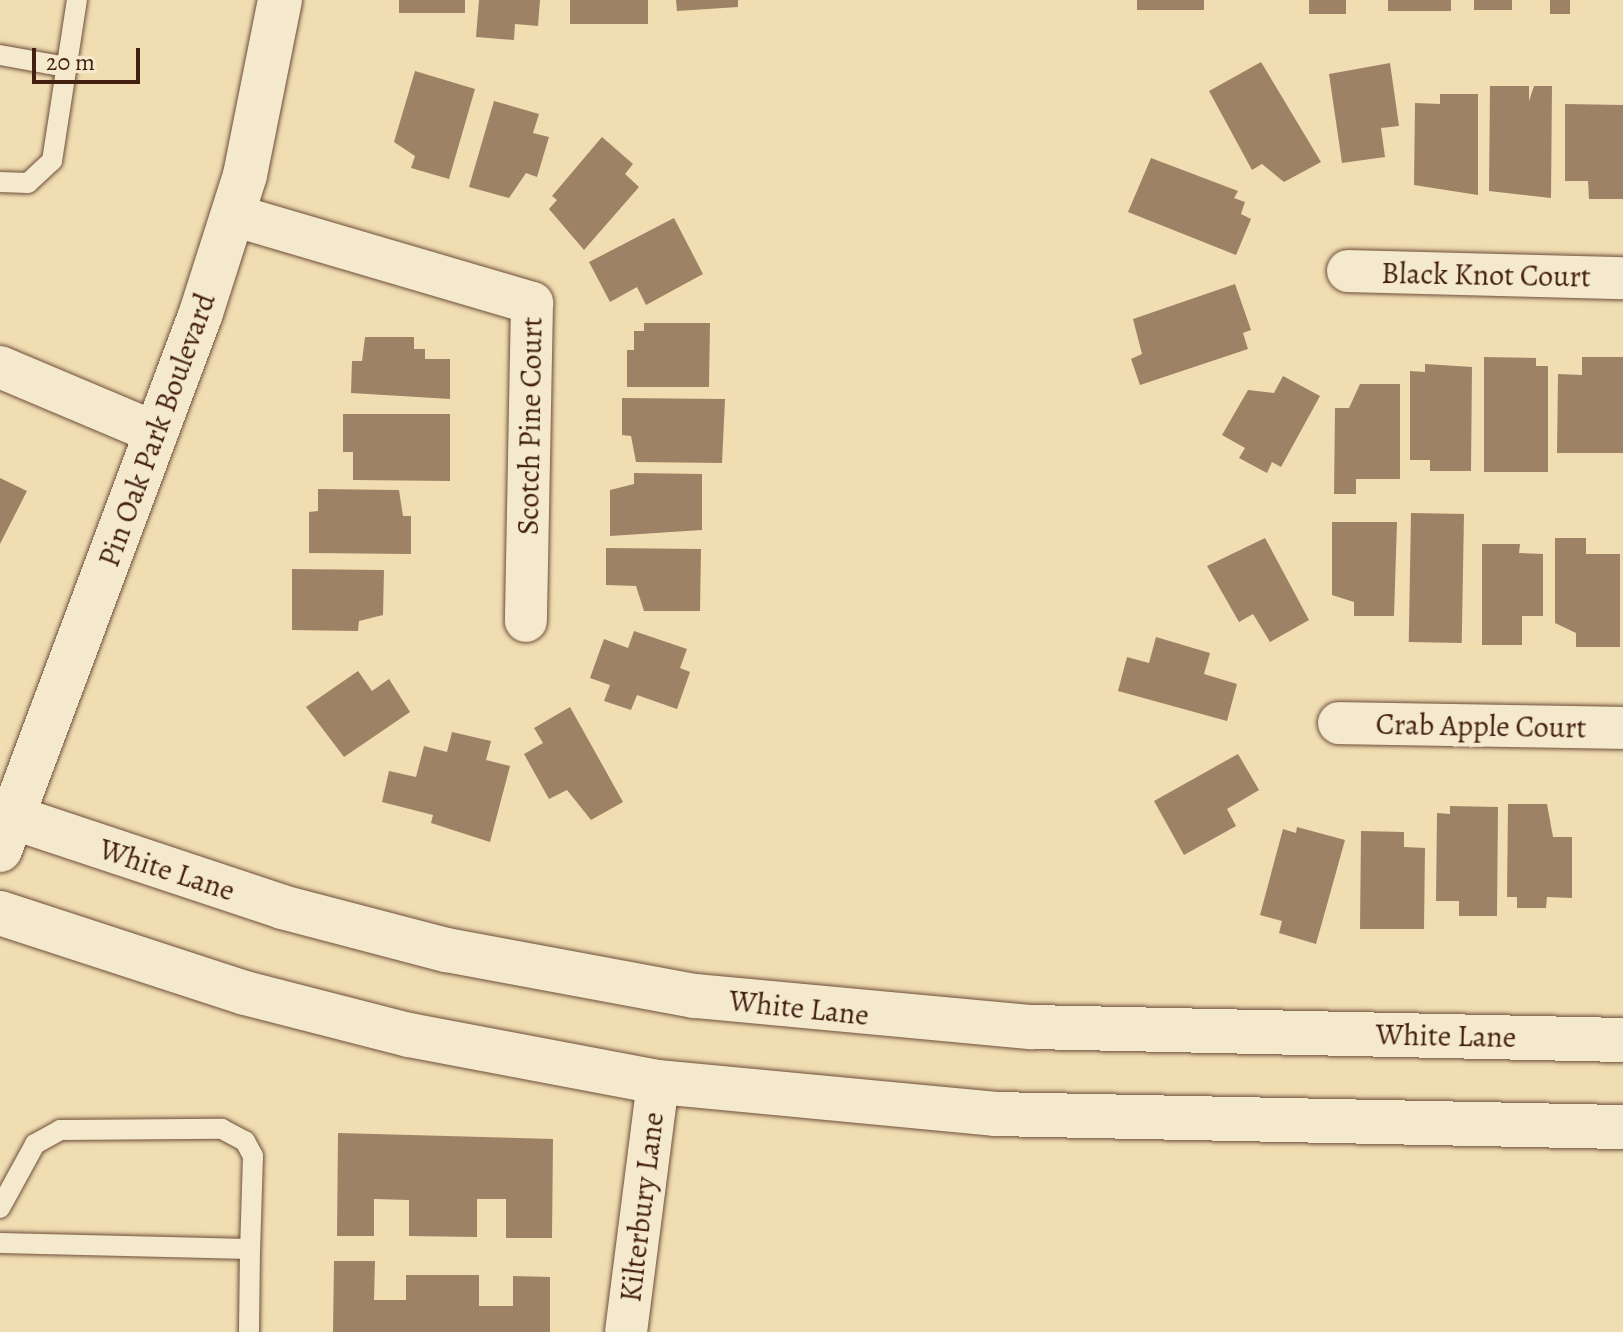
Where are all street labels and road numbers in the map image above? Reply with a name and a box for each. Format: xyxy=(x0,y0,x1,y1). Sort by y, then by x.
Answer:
street label: Black Knot Court xyxy=(1381,255,1591,295)
street label: Pin Oak Park Boulevard xyxy=(91,288,223,572)
street label: Scotch Pine Court xyxy=(510,317,550,535)
street label: Crab Apple Court xyxy=(1375,706,1587,746)
street label: White Lane xyxy=(95,831,239,909)
street label: White Lane xyxy=(727,983,871,1033)
street label: White Lane xyxy=(1375,1017,1517,1055)
street label: Kilterbury Lane xyxy=(612,1110,672,1304)

